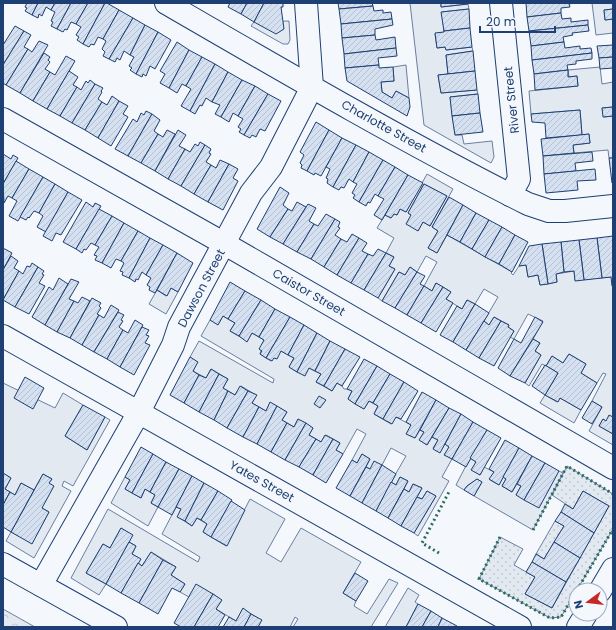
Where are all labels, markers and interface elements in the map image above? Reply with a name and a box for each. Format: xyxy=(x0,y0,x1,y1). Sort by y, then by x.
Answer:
scale bar xyxy=(480,8,555,34)
text: 20 m xyxy=(486,13,516,30)
street label: River Street xyxy=(499,66,523,134)
street label: Charlotte Street xyxy=(338,96,430,156)
street label: Dawson Street xyxy=(173,246,229,330)
street label: Caistor Street xyxy=(269,264,349,320)
street label: Yates Street xyxy=(227,456,297,506)
north arrow xyxy=(568,582,608,622)
text: N xyxy=(570,599,587,611)

